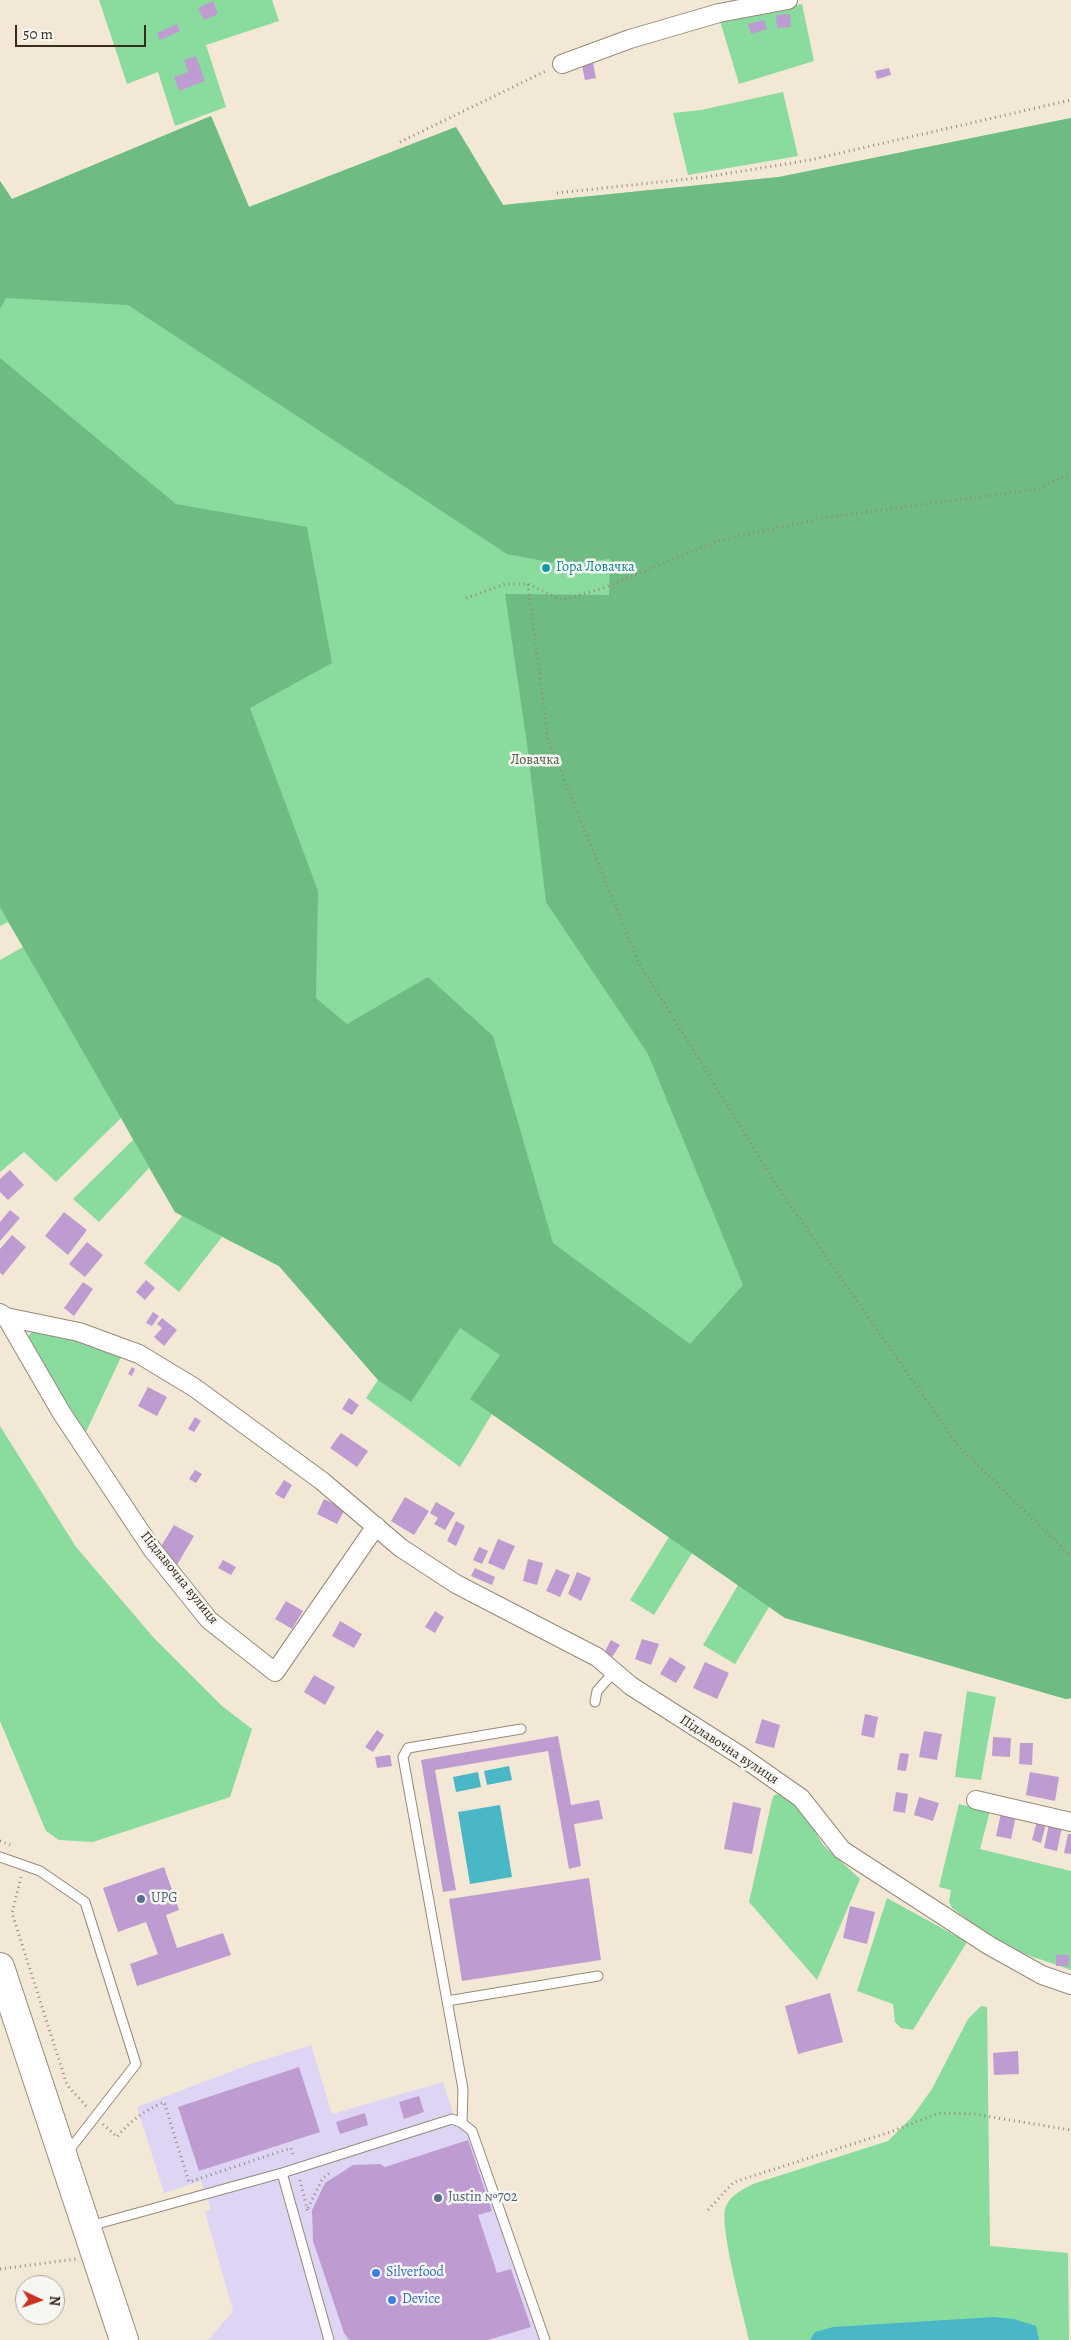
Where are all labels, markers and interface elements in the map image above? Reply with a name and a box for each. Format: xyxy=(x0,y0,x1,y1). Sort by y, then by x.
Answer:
scale bar xyxy=(18,15,149,47)
text: 50 m xyxy=(23,24,53,44)
place label: Гора Ловачка xyxy=(556,560,635,576)
marker: Гора Ловачка xyxy=(540,562,552,574)
park label: Ловачка xyxy=(510,753,560,769)
street label: Підлавочна вулиця xyxy=(136,1528,222,1628)
street label: Підлавочна вулиця xyxy=(676,1712,782,1788)
place label: UPG xyxy=(151,1891,178,1907)
marker: UPG xyxy=(135,1893,147,1905)
place label: Justin №702 xyxy=(448,2190,518,2206)
marker: Justin №702 xyxy=(432,2192,444,2204)
place label: Silverfood xyxy=(386,2265,444,2281)
marker: Silverfood xyxy=(370,2267,382,2279)
north arrow xyxy=(15,2275,65,2325)
place label: Device xyxy=(402,2292,440,2308)
marker: Device xyxy=(386,2294,398,2306)
text: N xyxy=(45,2295,64,2306)

